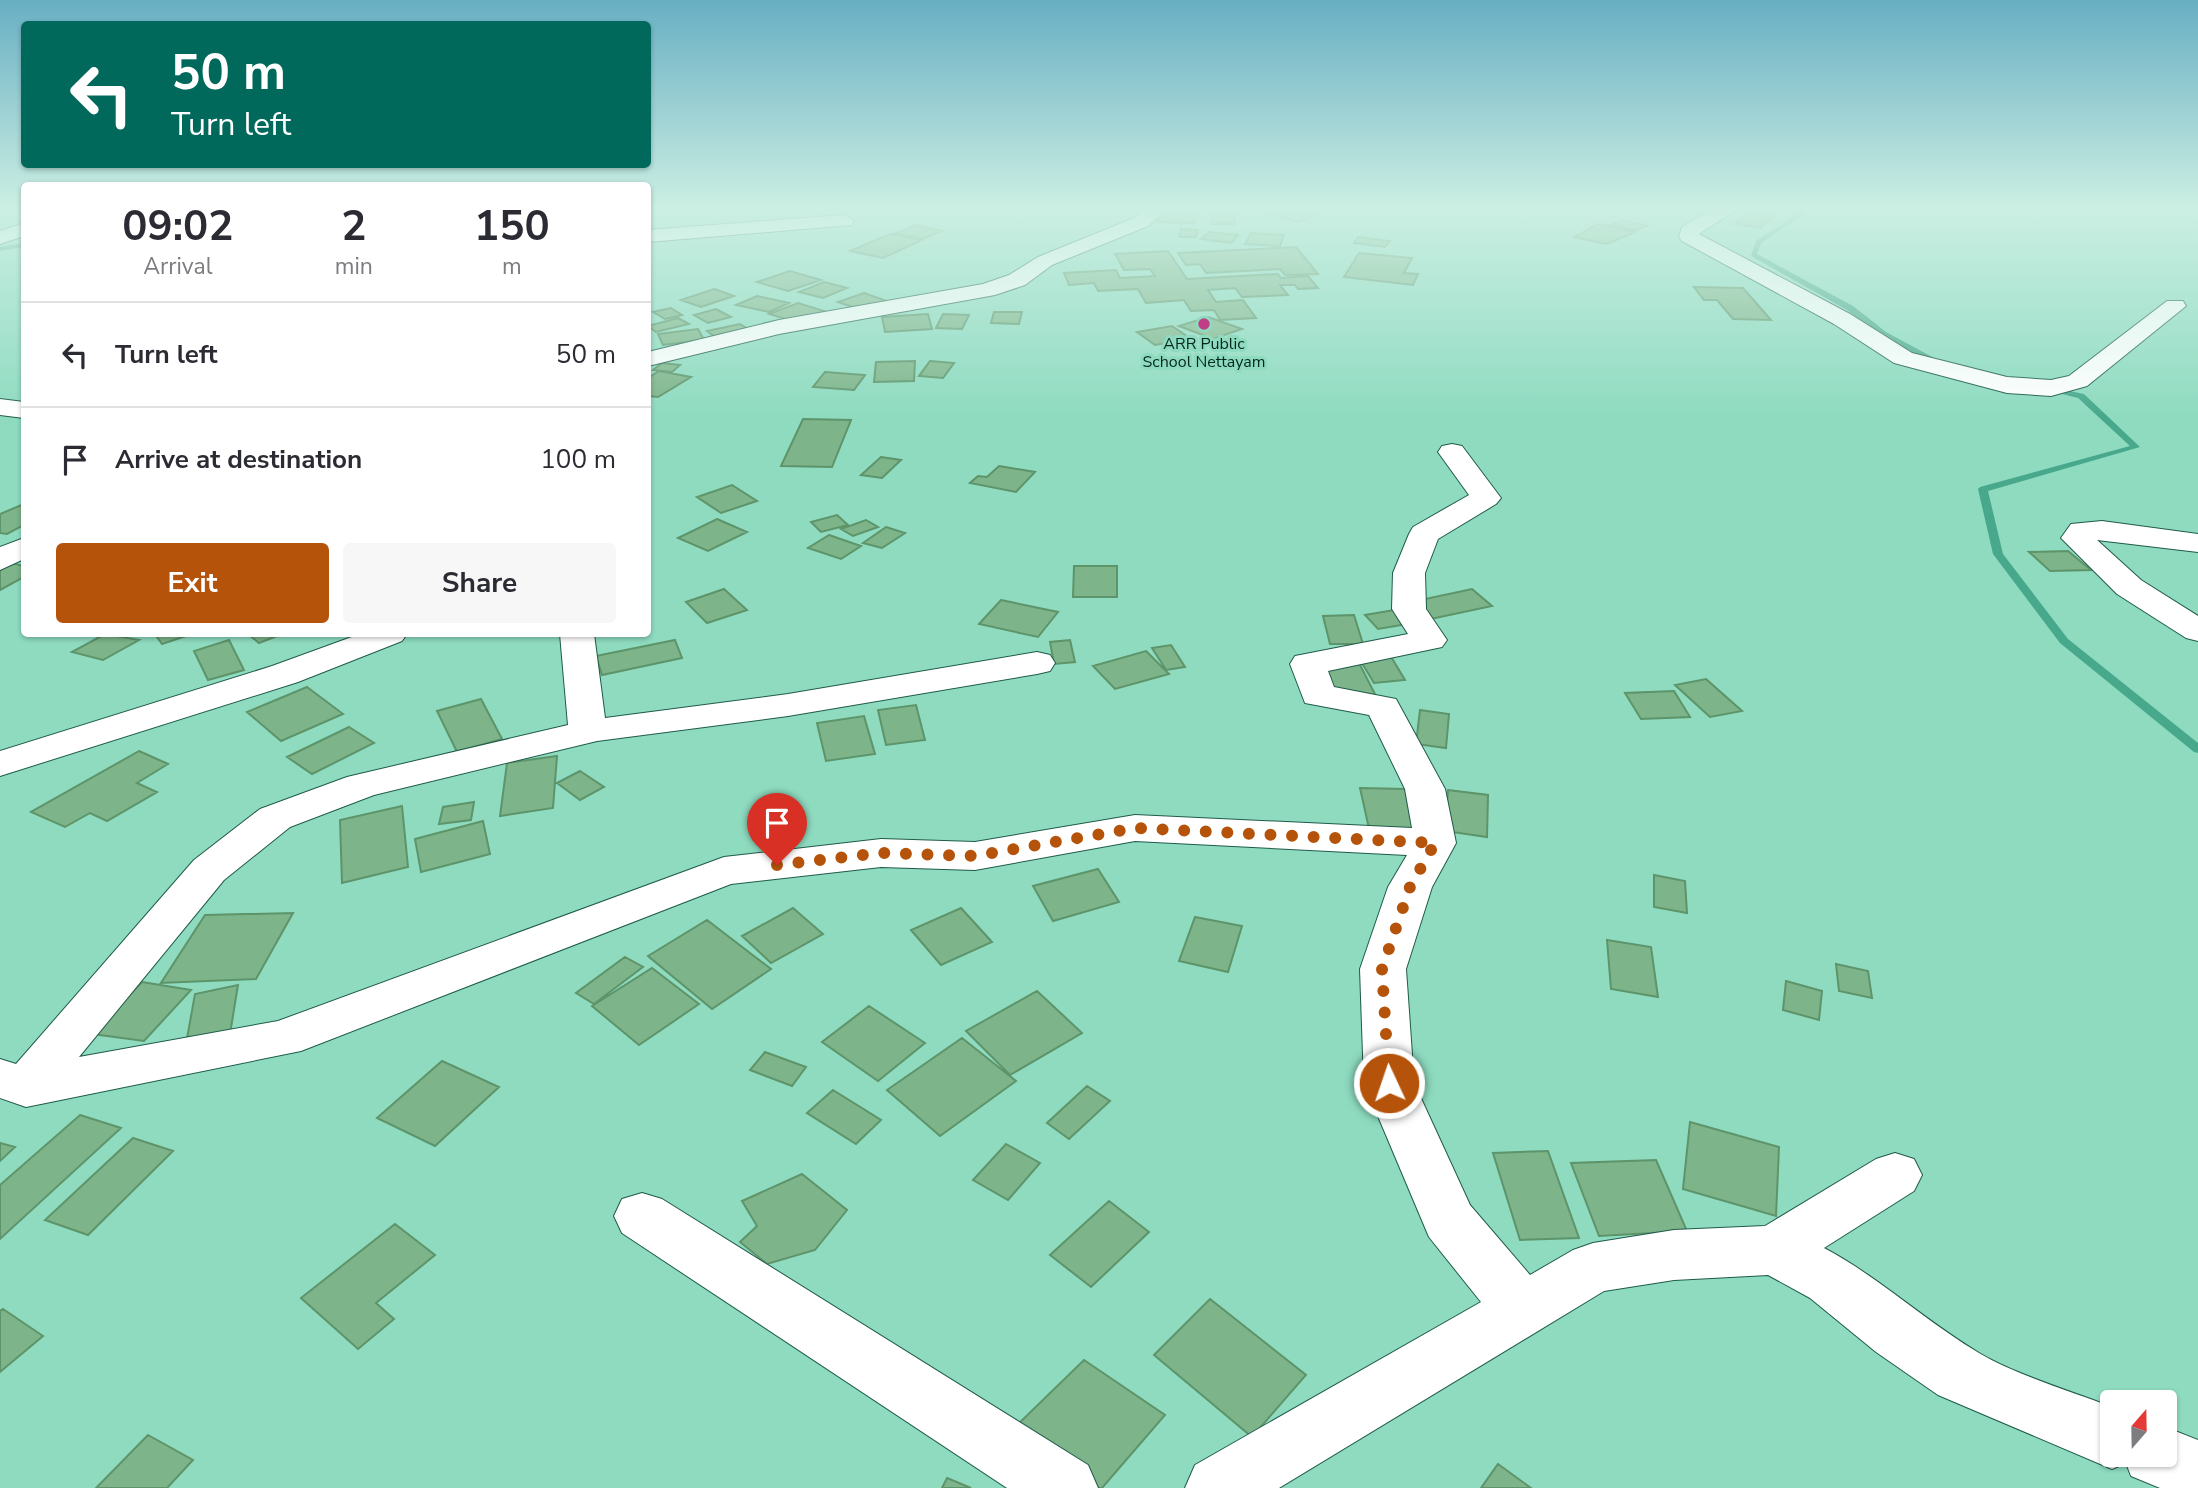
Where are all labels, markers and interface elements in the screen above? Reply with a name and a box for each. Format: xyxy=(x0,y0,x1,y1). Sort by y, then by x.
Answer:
text: 50 m xyxy=(171,39,286,106)
icon: left xyxy=(56,49,147,140)
text: Turn left xyxy=(171,103,291,146)
text: 09:02 xyxy=(122,198,233,255)
text: 2 xyxy=(341,198,366,255)
text: 150 xyxy=(474,198,550,255)
text: Arrival xyxy=(143,251,212,282)
text: min xyxy=(335,251,373,282)
text: m xyxy=(502,251,522,282)
marker: ARR Public School Nettayam xyxy=(1196,316,1212,332)
place label: ARR Public School Nettayam xyxy=(1143,333,1265,373)
icon: left xyxy=(56,336,94,374)
text: Turn left xyxy=(115,337,218,372)
text: 50 m xyxy=(556,337,616,372)
icon: arrive xyxy=(56,441,94,479)
text: Arrive at destination xyxy=(115,442,362,477)
text: 100 m xyxy=(540,442,616,477)
button: Exit xyxy=(56,543,329,623)
button: Share xyxy=(343,543,616,623)
pin xyxy=(747,793,807,865)
icon: arrive xyxy=(758,804,796,842)
position arrow xyxy=(1352,1046,1426,1120)
north arrow xyxy=(2100,1390,2177,1466)
map controls xyxy=(2100,1390,2177,1467)

